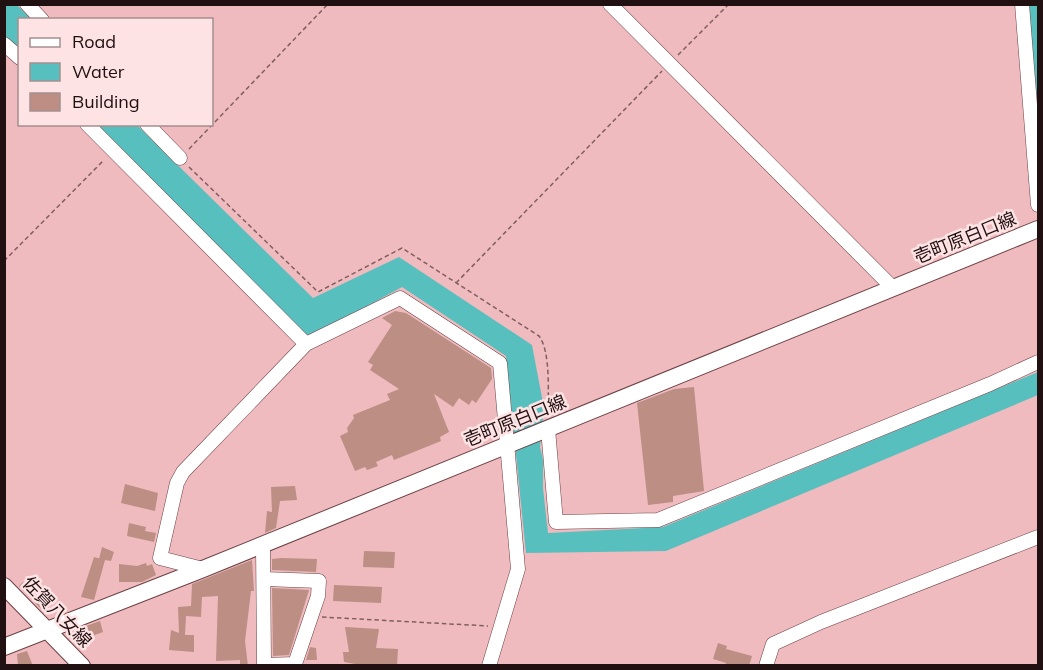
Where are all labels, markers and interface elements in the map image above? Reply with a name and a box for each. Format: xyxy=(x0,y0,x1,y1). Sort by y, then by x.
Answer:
legend xyxy=(18,18,213,126)
text: Road xyxy=(72,30,116,53)
text: Water xyxy=(72,60,125,83)
text: Building xyxy=(72,90,140,113)
street label: 壱町原白口線 xyxy=(910,207,1019,268)
street label: 壱町原白口線 xyxy=(460,390,569,451)
street label: 佐賀八女線 xyxy=(18,571,97,652)

